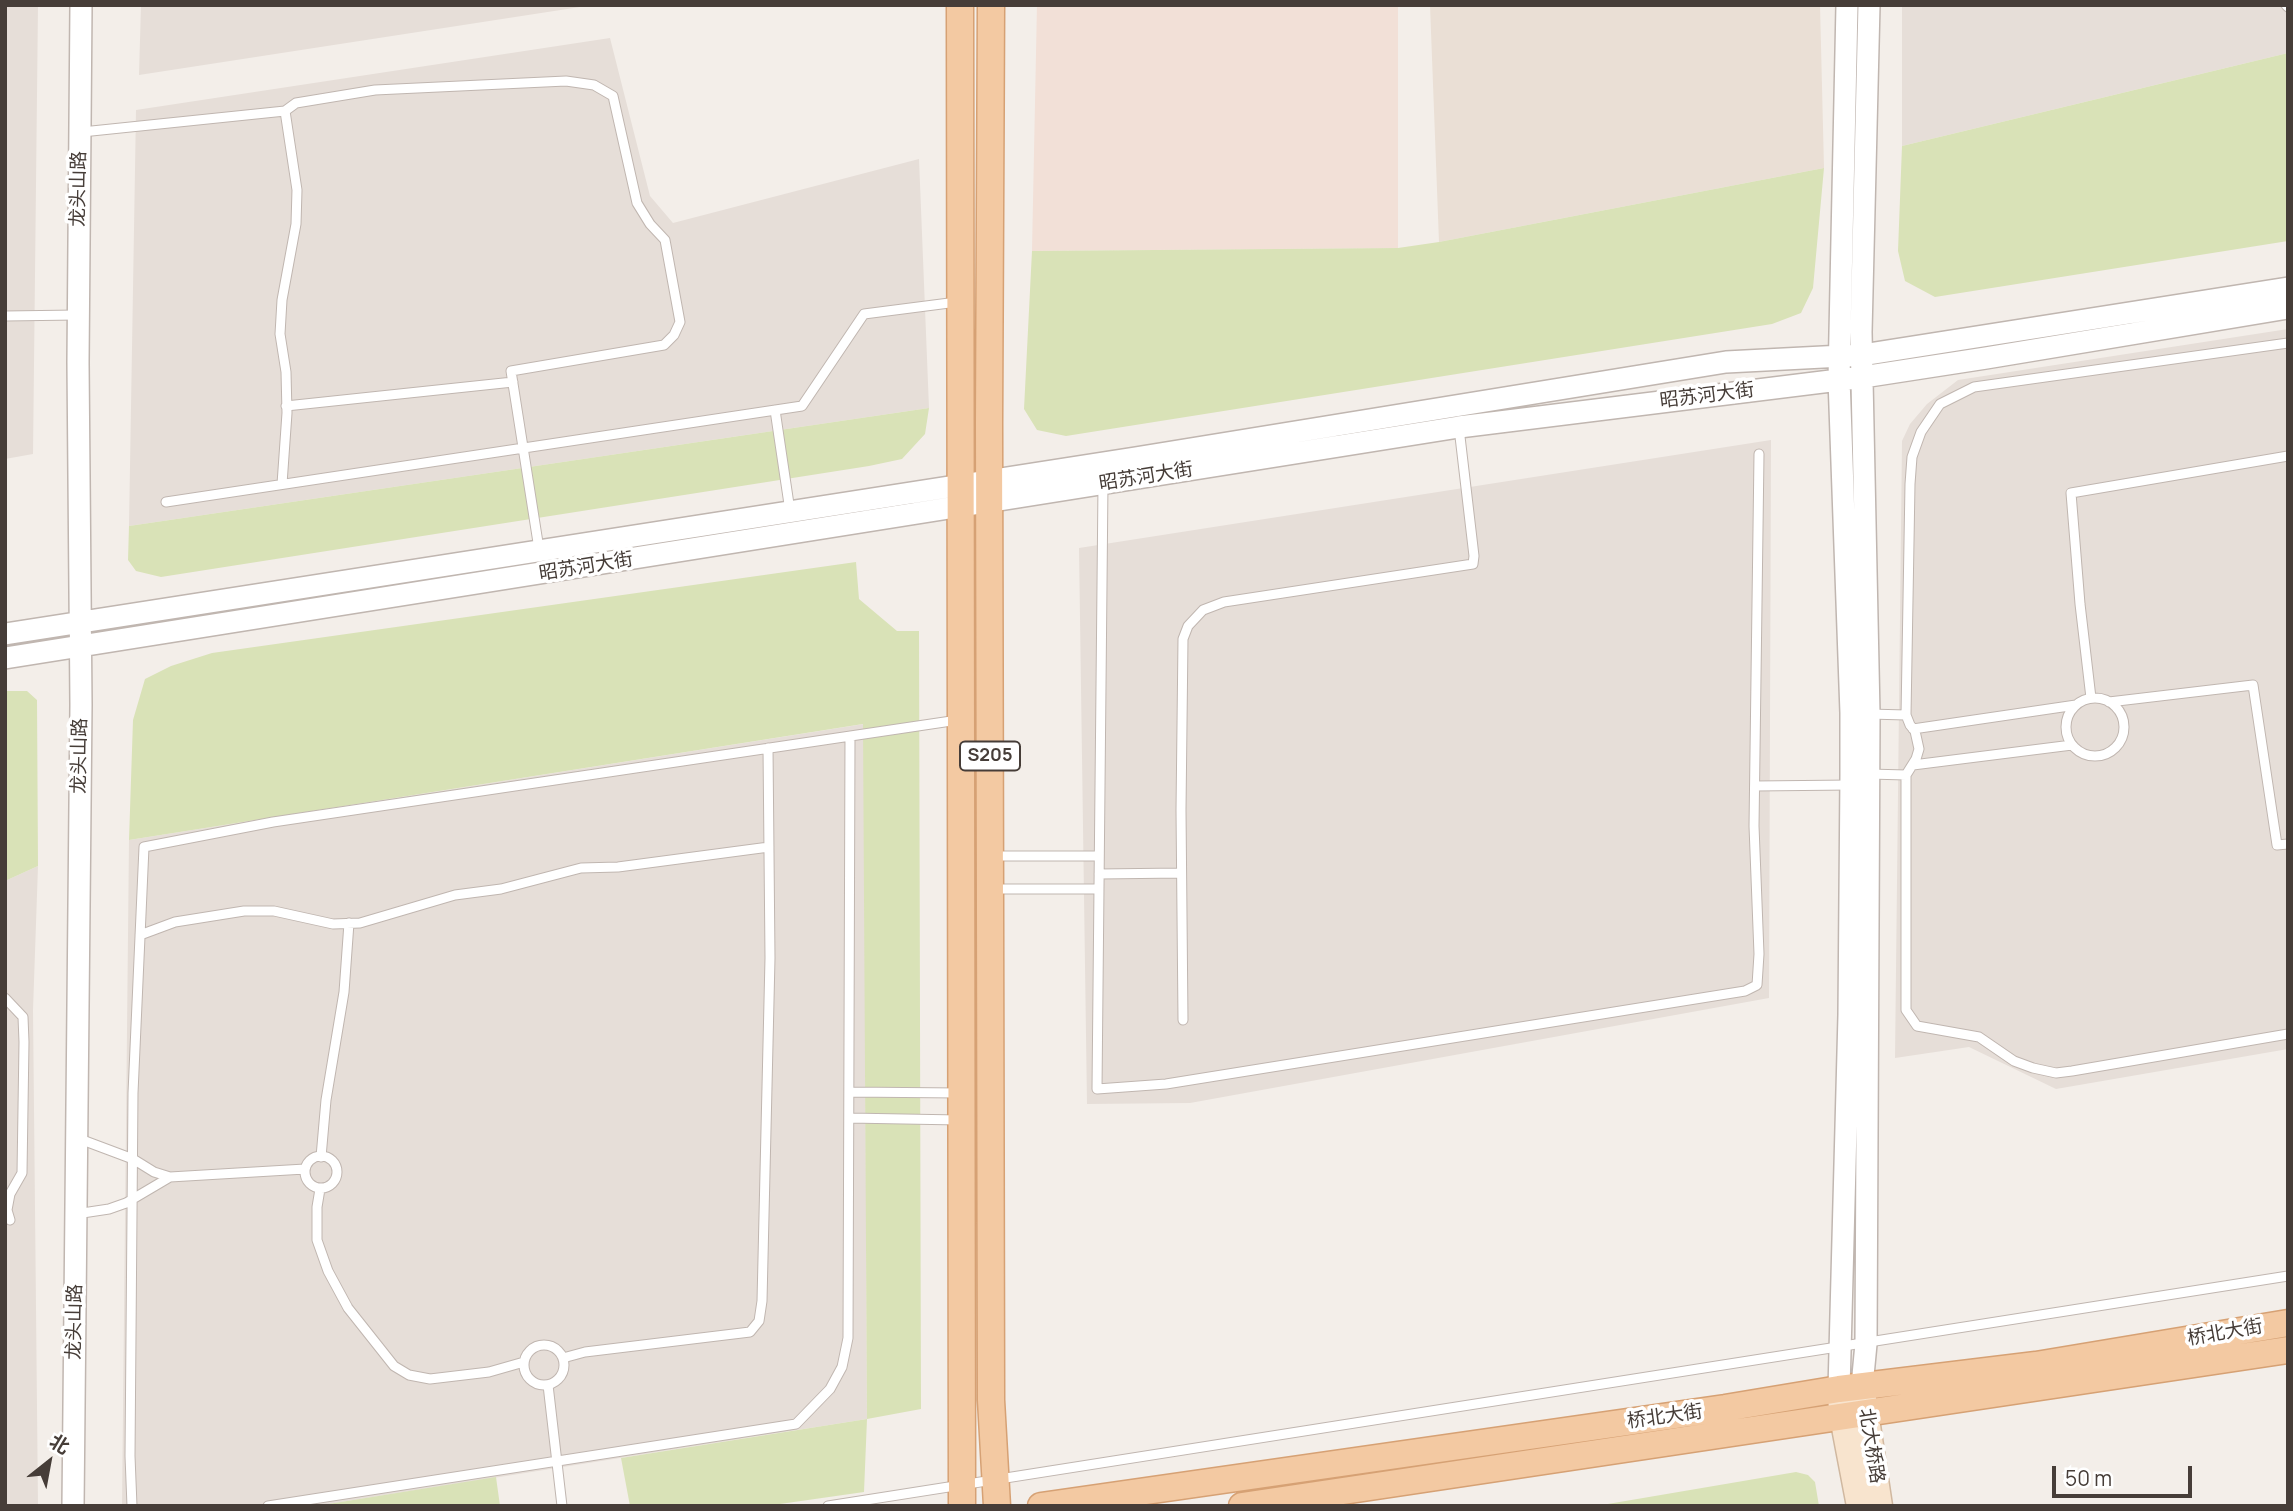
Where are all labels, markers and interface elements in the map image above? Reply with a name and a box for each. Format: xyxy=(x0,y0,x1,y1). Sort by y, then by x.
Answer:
street label: 龙头山路 xyxy=(67,151,91,227)
street label: 昭苏河大街 xyxy=(1658,379,1756,413)
street label: 昭苏河大街 xyxy=(1097,458,1195,496)
street label: 昭苏河大街 xyxy=(537,548,635,586)
street label: 龙头山路 xyxy=(68,718,92,794)
road number: S205 xyxy=(960,742,1020,770)
street label: 龙头山路 xyxy=(63,1284,87,1360)
street label: 桥北大街 xyxy=(2186,1315,2264,1351)
street label: 桥北大街 xyxy=(1626,1400,1704,1434)
street label: 北大桥路 xyxy=(1854,1407,1888,1485)
north arrow xyxy=(14,1427,84,1497)
text: 北 xyxy=(45,1428,75,1460)
scale bar xyxy=(2055,1452,2195,1496)
text: 50 m xyxy=(2065,1464,2112,1492)

